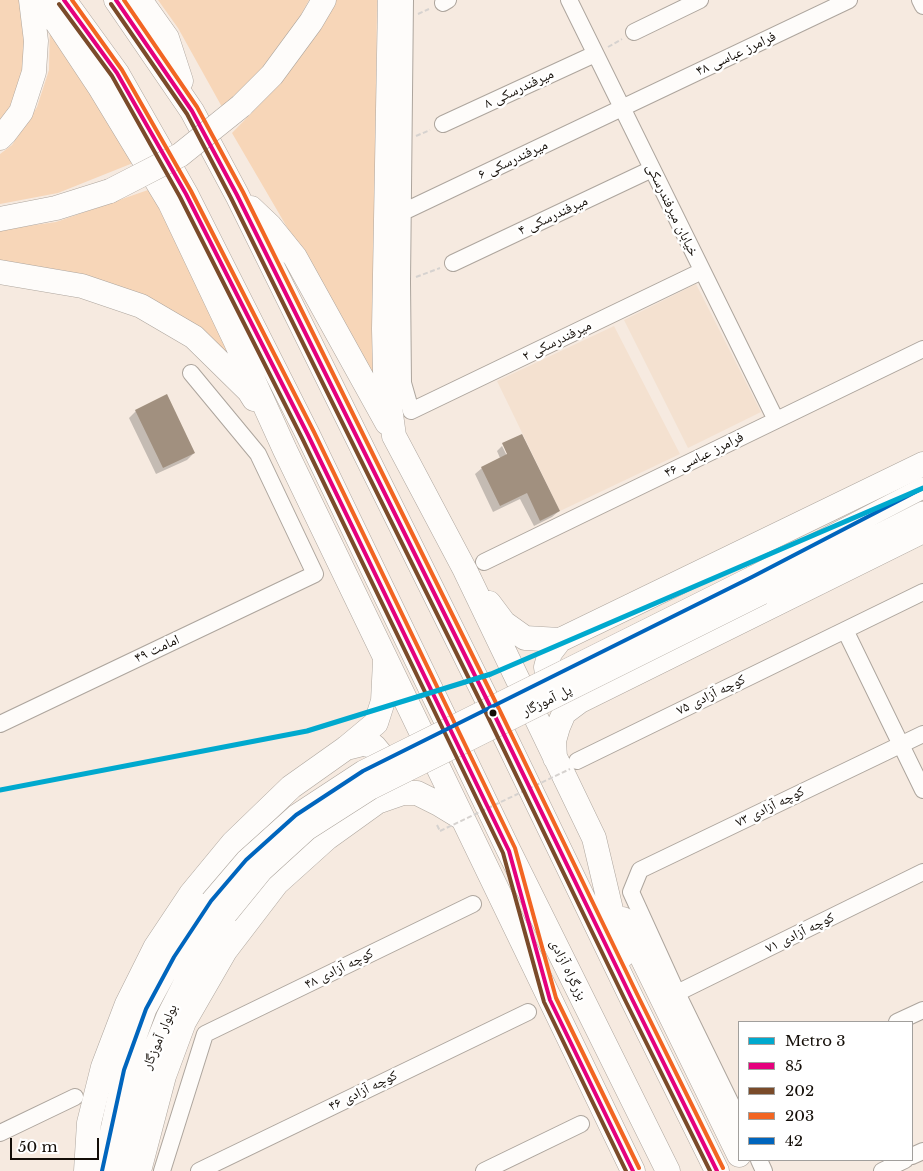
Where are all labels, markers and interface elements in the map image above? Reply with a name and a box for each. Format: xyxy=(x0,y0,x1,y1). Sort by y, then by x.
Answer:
street label: فرامرز عباسی ۴۸ xyxy=(693,28,779,80)
street label: میرفندرسکی ۸ xyxy=(482,66,556,112)
street label: میرفندرسکی ۶ xyxy=(476,137,550,183)
street label: خیابان میرفندرسکی xyxy=(642,161,702,259)
street label: میرفندرسکی ۴ xyxy=(516,193,590,239)
street label: میرفندرسکی ۲ xyxy=(520,317,594,365)
street label: فرامرز عباسی ۴۶ xyxy=(661,429,747,481)
street label: امامت ۴۹ xyxy=(132,631,182,667)
street label: کوچه آزادی ۷۵ xyxy=(674,671,748,719)
street label: پل آموزگار xyxy=(519,682,575,720)
unlabelled marker xyxy=(488,708,498,718)
street label: کوچه آزادی ۷۳ xyxy=(733,783,807,831)
street label: کوچه آزادی ۷۱ xyxy=(763,909,837,957)
street label: بزرگراه آزادی xyxy=(546,937,590,1003)
street label: کوچه آزادی ۴۸ xyxy=(302,945,376,993)
street label: بولوار آموزگار xyxy=(139,1002,181,1072)
legend xyxy=(738,1021,913,1161)
text: Metro 3 xyxy=(785,1031,846,1050)
text: 85 xyxy=(785,1056,803,1075)
street label: کوچه آزادی ۴۶ xyxy=(326,1067,400,1115)
text: 202 xyxy=(785,1081,814,1100)
text: 203 xyxy=(785,1106,814,1125)
scale bar xyxy=(12,1128,101,1160)
text: 42 xyxy=(785,1131,803,1150)
text: 50 m xyxy=(18,1137,58,1156)

